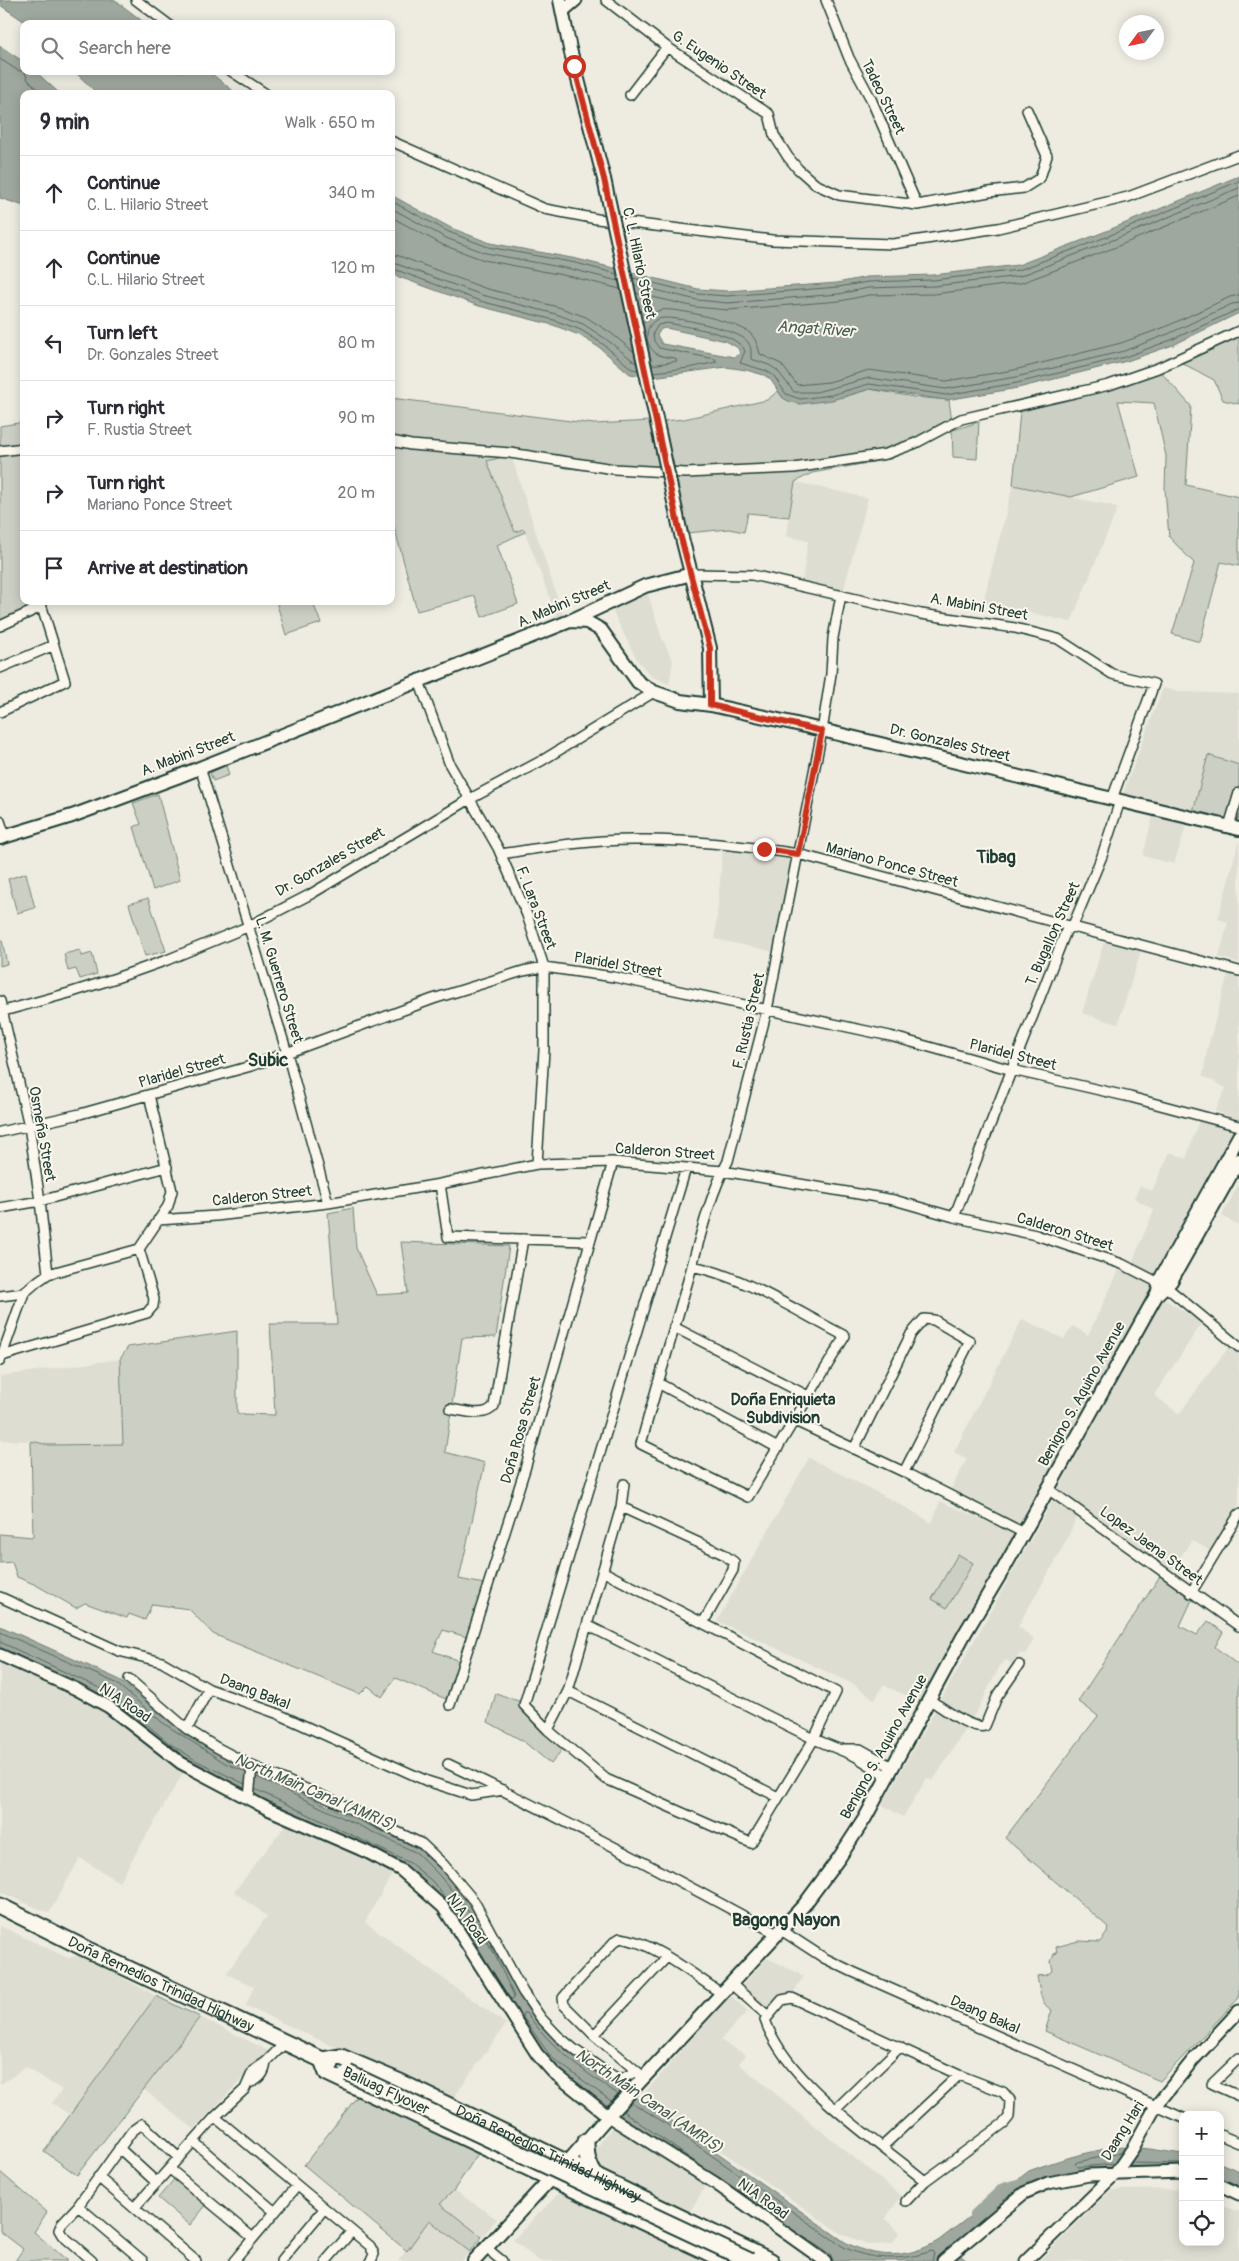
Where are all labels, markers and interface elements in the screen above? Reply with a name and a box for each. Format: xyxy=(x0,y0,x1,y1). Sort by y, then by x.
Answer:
north arrow xyxy=(1119,15,1164,60)
search box xyxy=(20,20,395,75)
street label: G. Eugenio Street xyxy=(668,26,771,104)
icon: search xyxy=(38,34,66,62)
text: Search here xyxy=(78,36,171,60)
route start xyxy=(563,55,586,78)
street label: Tadeo Street xyxy=(857,56,910,139)
text: 9 min xyxy=(40,109,89,136)
text: Walk · 650 m xyxy=(285,113,375,133)
text: Continue xyxy=(87,171,160,195)
icon: ahead xyxy=(40,179,68,207)
text: 340 m xyxy=(328,183,375,203)
text: C. L. Hilario Street xyxy=(87,195,208,215)
street label: C. L. Hilario Street xyxy=(618,205,660,321)
text: Continue xyxy=(87,246,160,270)
icon: ahead xyxy=(40,254,68,282)
text: 120 m xyxy=(331,258,375,278)
text: C.L. Hilario Street xyxy=(87,270,205,290)
water label: Angat River xyxy=(777,316,858,342)
text: Turn left xyxy=(87,321,157,345)
icon: left xyxy=(40,329,68,357)
text: 80 m xyxy=(338,333,375,353)
text: Dr. Gonzales Street xyxy=(87,345,218,365)
text: Turn right xyxy=(87,396,165,420)
icon: right xyxy=(40,404,68,432)
text: 90 m xyxy=(338,408,375,428)
text: F. Rustia Street xyxy=(87,420,192,440)
text: Turn right xyxy=(87,471,165,495)
icon: right xyxy=(40,479,68,507)
text: 20 m xyxy=(337,483,375,503)
text: Mariano Ponce Street xyxy=(87,495,232,515)
icon: arrive xyxy=(40,554,68,582)
text: Arrive at destination xyxy=(87,556,248,580)
street label: A. Mabini Street xyxy=(515,576,614,632)
street label: A. Mabini Street xyxy=(929,589,1030,625)
street label: Dr. Gonzales Street xyxy=(888,720,1013,766)
street label: A. Mabini Street xyxy=(138,727,239,781)
street label: Dr. Gonzales Street xyxy=(272,823,389,901)
route end xyxy=(753,838,776,861)
street label: Mariano Ponce Street xyxy=(824,838,961,892)
district label: Tibag xyxy=(975,846,1016,869)
street label: F. Lara Street xyxy=(511,864,561,953)
street label: T. Bugallon Street xyxy=(1022,878,1085,989)
street label: L. M. Guerrero Street xyxy=(251,914,308,1047)
street label: Plaridel Street xyxy=(572,948,665,982)
street label: F. Rustia Street xyxy=(729,970,770,1071)
street label: Plaridel Street xyxy=(967,1035,1060,1075)
street label: Plaridel Street xyxy=(136,1049,228,1092)
district label: Subic xyxy=(248,1049,288,1072)
street label: Osmeña Street xyxy=(24,1085,60,1184)
street label: Calderon Street xyxy=(614,1139,717,1165)
street label: Calderon Street xyxy=(211,1181,314,1211)
street label: Calderon Street xyxy=(1014,1208,1117,1256)
street label: Benigno S. Aquino Avenue xyxy=(1034,1318,1130,1470)
street label: Doña Rosa Street xyxy=(497,1373,546,1486)
district label: Doña Enriquieta Subdivision xyxy=(731,1390,836,1428)
street label: Lopez Jaena Street xyxy=(1096,1502,1207,1590)
street label: Daang Bakal xyxy=(217,1670,293,1714)
street label: Benigno S. Aquino Avenue xyxy=(836,1671,932,1823)
street label: NIA Road xyxy=(95,1679,155,1727)
water label: North Main Canal (AMRIS) xyxy=(231,1749,399,1835)
street label: NIA Road xyxy=(442,1890,492,1948)
district label: Bagong Nayon xyxy=(732,1909,840,1932)
street label: Doña Remedios Trinidad Highway xyxy=(65,1932,258,2036)
street label: Daang Bakal xyxy=(947,1991,1023,2039)
water label: North Main Canal (AMRIS) xyxy=(572,2044,727,2158)
street label: Baliuag Flyover xyxy=(340,2063,433,2120)
street label: Daang Hari xyxy=(1097,2097,1149,2164)
street label: Doña Remedios Trinidad Highway xyxy=(453,2101,645,2207)
map controls xyxy=(1179,2111,1224,2246)
button: + xyxy=(1179,2111,1224,2156)
button: − xyxy=(1179,2156,1224,2201)
street label: NIA Road xyxy=(734,2174,792,2224)
button: locate xyxy=(1179,2201,1224,2246)

